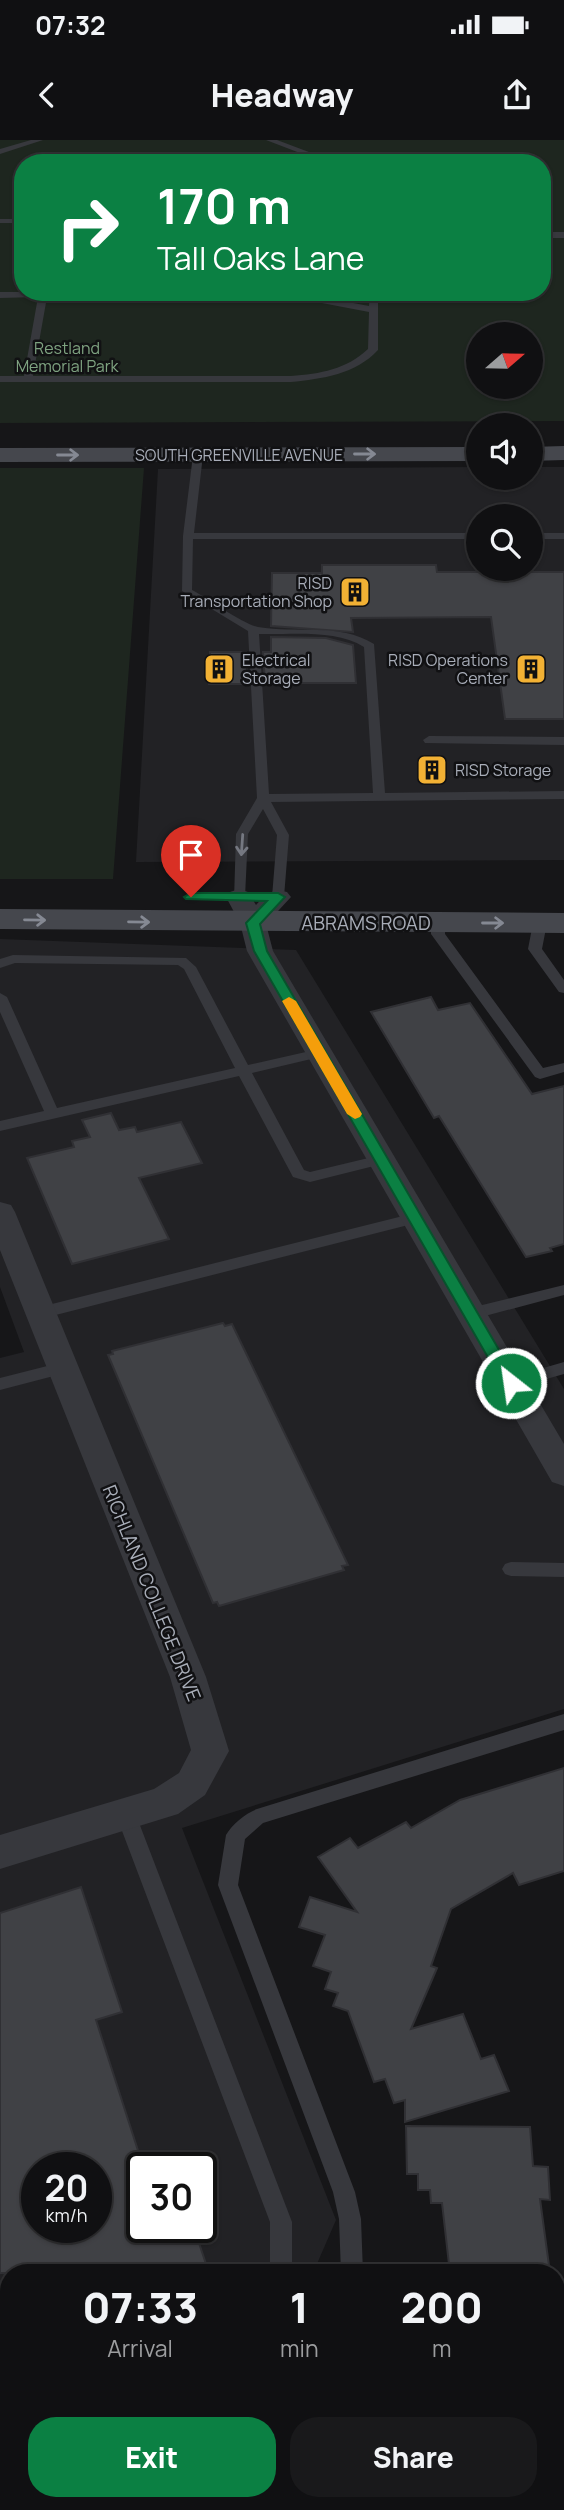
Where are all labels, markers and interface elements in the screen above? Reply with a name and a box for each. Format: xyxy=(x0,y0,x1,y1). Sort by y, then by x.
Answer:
text: 07:32 xyxy=(35,7,106,43)
text: Headway xyxy=(211,73,353,117)
icon: back xyxy=(28,76,66,114)
icon: share xyxy=(498,76,536,114)
text: 170 m xyxy=(157,172,291,239)
icon: right xyxy=(42,182,133,273)
text: Tall Oaks Lane xyxy=(157,236,364,280)
north arrow xyxy=(466,322,542,399)
map controls xyxy=(466,322,543,581)
park label: Restland Memorial Park xyxy=(16,337,119,377)
button: sound xyxy=(466,413,543,490)
street label: SOUTH GREENVILLE AVENUE xyxy=(135,444,343,466)
one-way arrow xyxy=(353,447,376,461)
one-way arrow xyxy=(56,448,79,462)
button: search xyxy=(466,504,543,581)
place label: RISD Transportation Shop xyxy=(180,572,332,612)
building icon: RISD Transportation Shop xyxy=(338,575,372,609)
place label: Electrical Storage xyxy=(242,649,310,689)
place label: RISD Operations Center xyxy=(388,649,508,689)
building icon: Electrical Storage xyxy=(202,652,236,686)
building icon: RISD Operations Center xyxy=(514,652,548,686)
building icon: RISD Storage xyxy=(415,753,449,787)
place label: RISD Storage xyxy=(455,759,551,781)
pin xyxy=(161,825,221,897)
one-way arrow xyxy=(235,833,248,856)
icon: arrive xyxy=(172,836,210,874)
street label: ABRAMS ROAD xyxy=(301,910,431,936)
one-way arrow xyxy=(24,913,47,927)
one-way arrow xyxy=(127,915,150,928)
one-way arrow xyxy=(481,916,504,930)
position arrow xyxy=(474,1346,548,1420)
street label: RICHLAND COLLEGE DRIVE xyxy=(97,1481,207,1705)
speed limit sign: 30 xyxy=(126,2152,217,2243)
text: 20 xyxy=(45,2164,88,2212)
text: km/h xyxy=(46,2203,87,2227)
text: 07:33 xyxy=(82,2278,198,2336)
text: 1 xyxy=(290,2278,309,2336)
text: 200 xyxy=(401,2278,483,2336)
text: Arrival xyxy=(107,2332,173,2364)
text: min xyxy=(280,2332,319,2364)
text: m xyxy=(432,2332,452,2364)
button: Exit xyxy=(28,2417,276,2497)
button: Share xyxy=(290,2417,537,2497)

